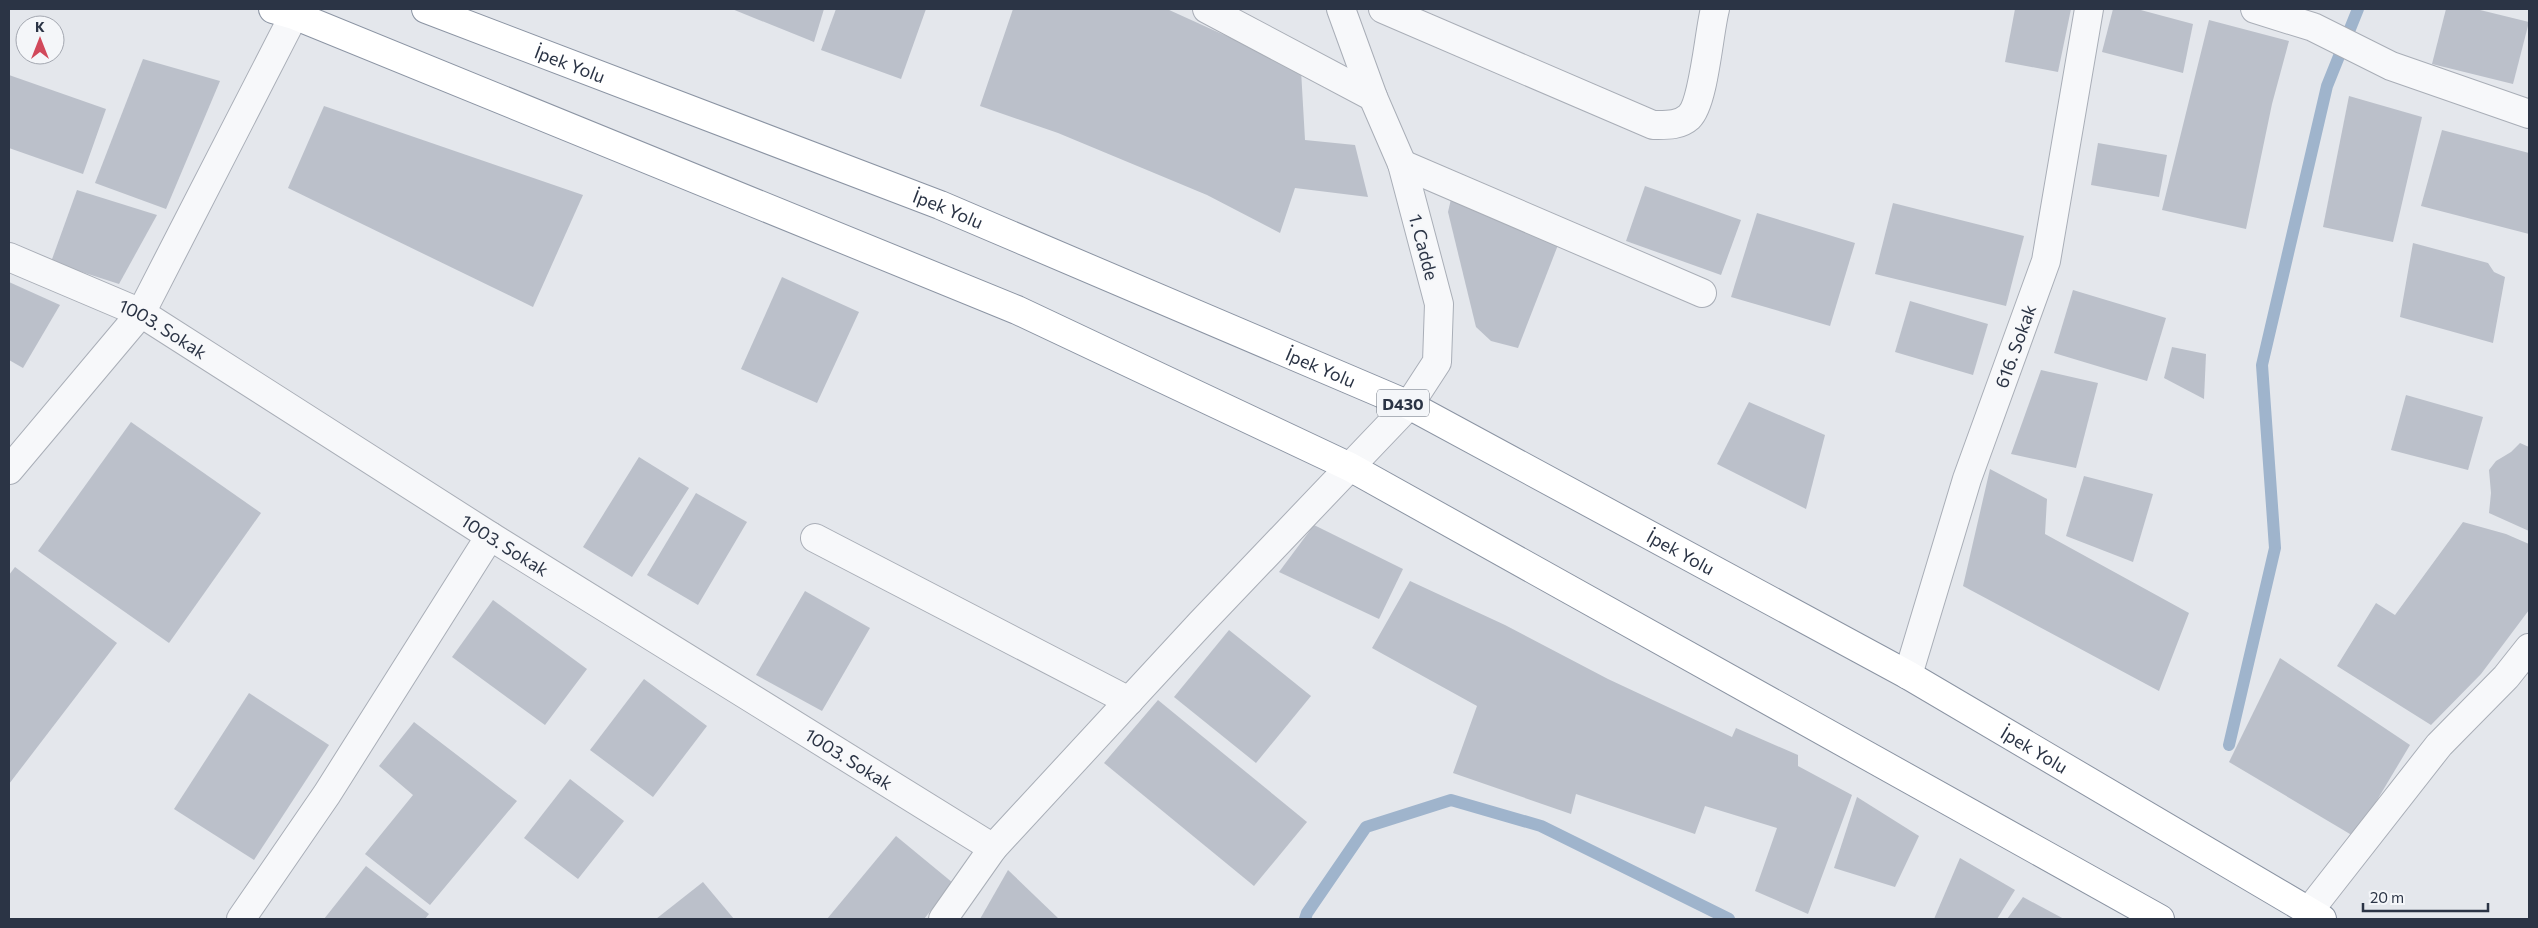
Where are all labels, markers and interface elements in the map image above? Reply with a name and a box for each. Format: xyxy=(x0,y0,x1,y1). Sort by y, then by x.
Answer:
north arrow xyxy=(15,15,65,65)
text: K xyxy=(35,18,45,35)
street label: İpek Yolu xyxy=(531,40,608,87)
street label: İpek Yolu xyxy=(910,185,986,233)
street label: 1. Cadde xyxy=(1405,212,1443,282)
street label: 1003. Sokak xyxy=(116,294,211,363)
street label: 616. Sokak xyxy=(1990,301,2040,391)
street label: İpek Yolu xyxy=(1282,343,1359,392)
road number: D430 xyxy=(1377,389,1429,416)
street label: 1003. Sokak xyxy=(457,509,553,581)
street label: İpek Yolu xyxy=(1643,525,1719,579)
street label: İpek Yolu xyxy=(1997,721,2072,778)
street label: 1003. Sokak xyxy=(801,723,897,794)
scale bar xyxy=(2363,880,2488,912)
text: 20 m xyxy=(2370,888,2404,906)

